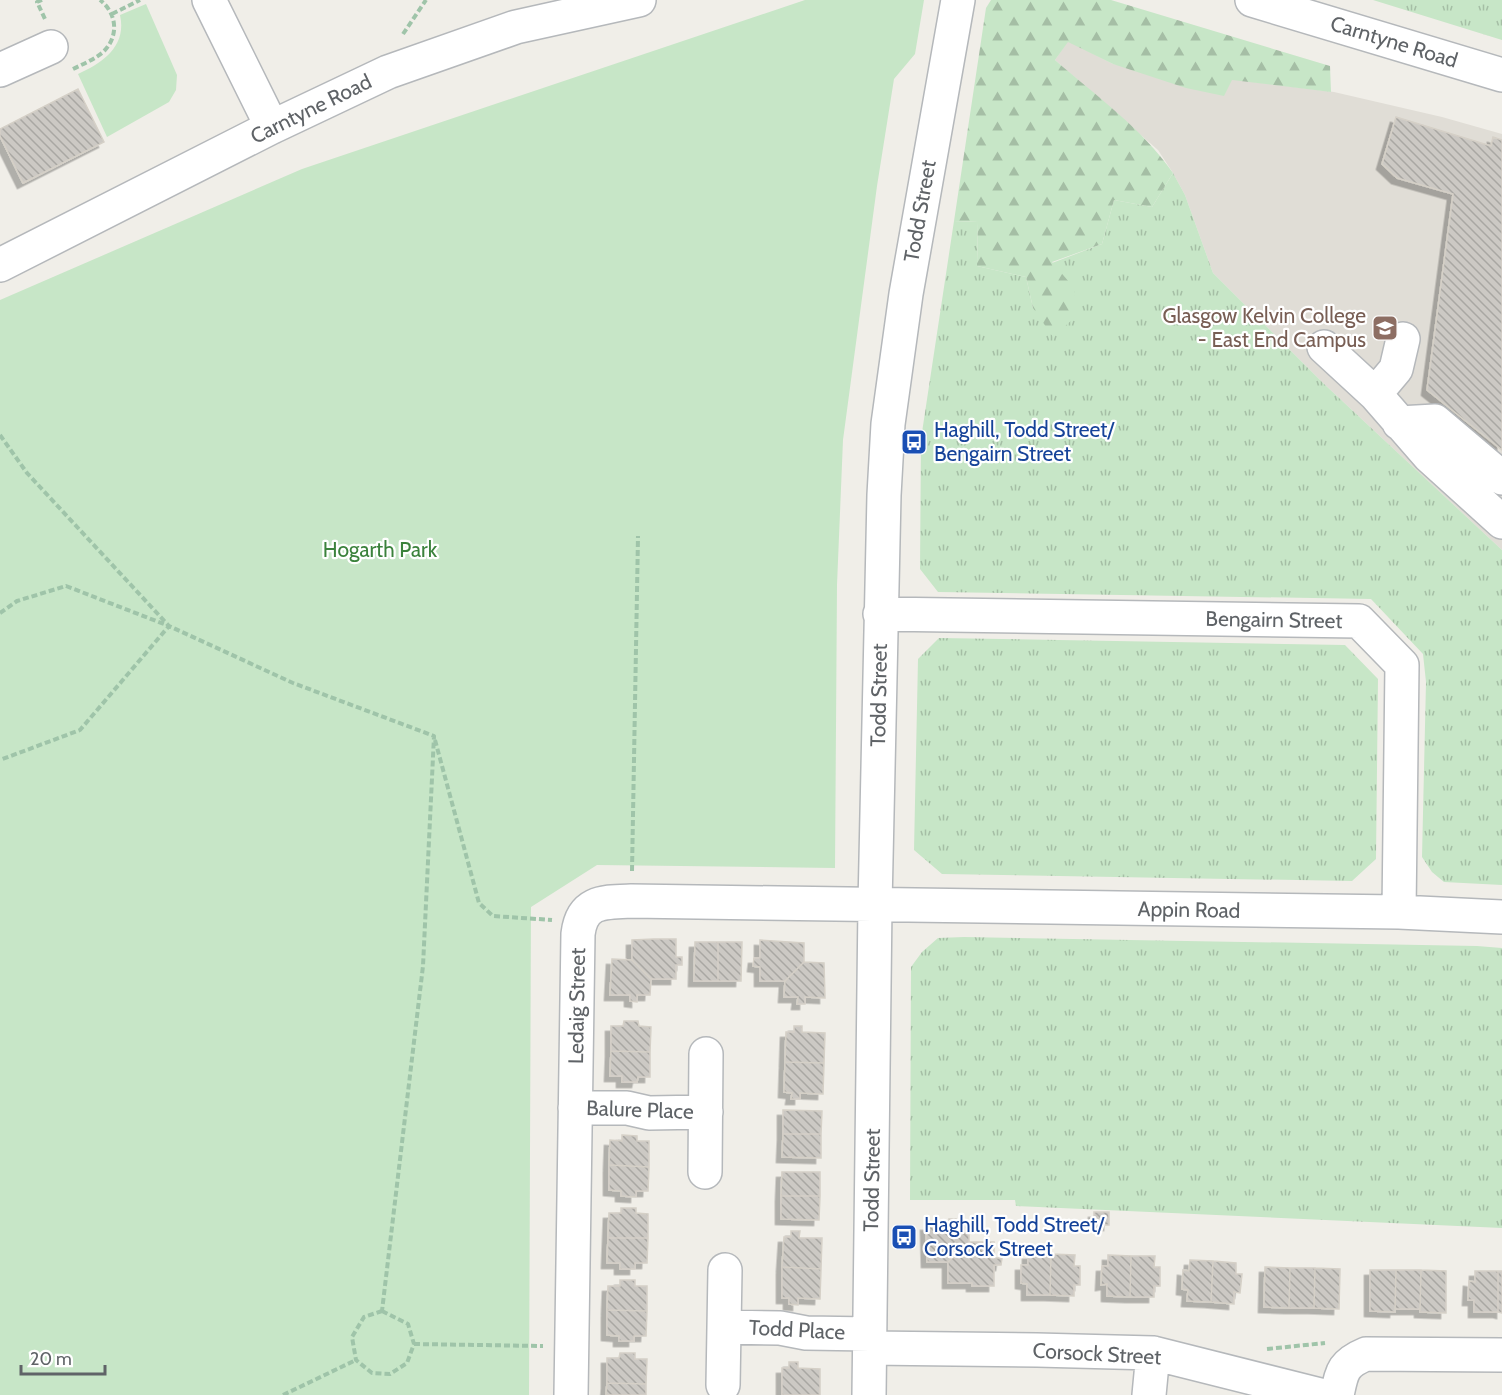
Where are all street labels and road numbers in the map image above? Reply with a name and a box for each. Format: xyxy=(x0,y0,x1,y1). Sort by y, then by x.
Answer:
street label: Carntyne Road xyxy=(1328,10,1461,73)
street label: Carntyne Road xyxy=(246,68,375,149)
street label: Todd Street xyxy=(898,158,941,264)
street label: Bengairn Street xyxy=(1205,606,1343,633)
street label: Todd Street xyxy=(865,643,892,747)
street label: Appin Road xyxy=(1137,896,1241,923)
street label: Ledaig Street xyxy=(563,948,590,1064)
street label: Balure Place xyxy=(586,1095,694,1124)
street label: Todd Street xyxy=(858,1128,885,1232)
street label: Todd Place xyxy=(748,1315,846,1345)
street label: Corsock Street xyxy=(1032,1338,1162,1369)

